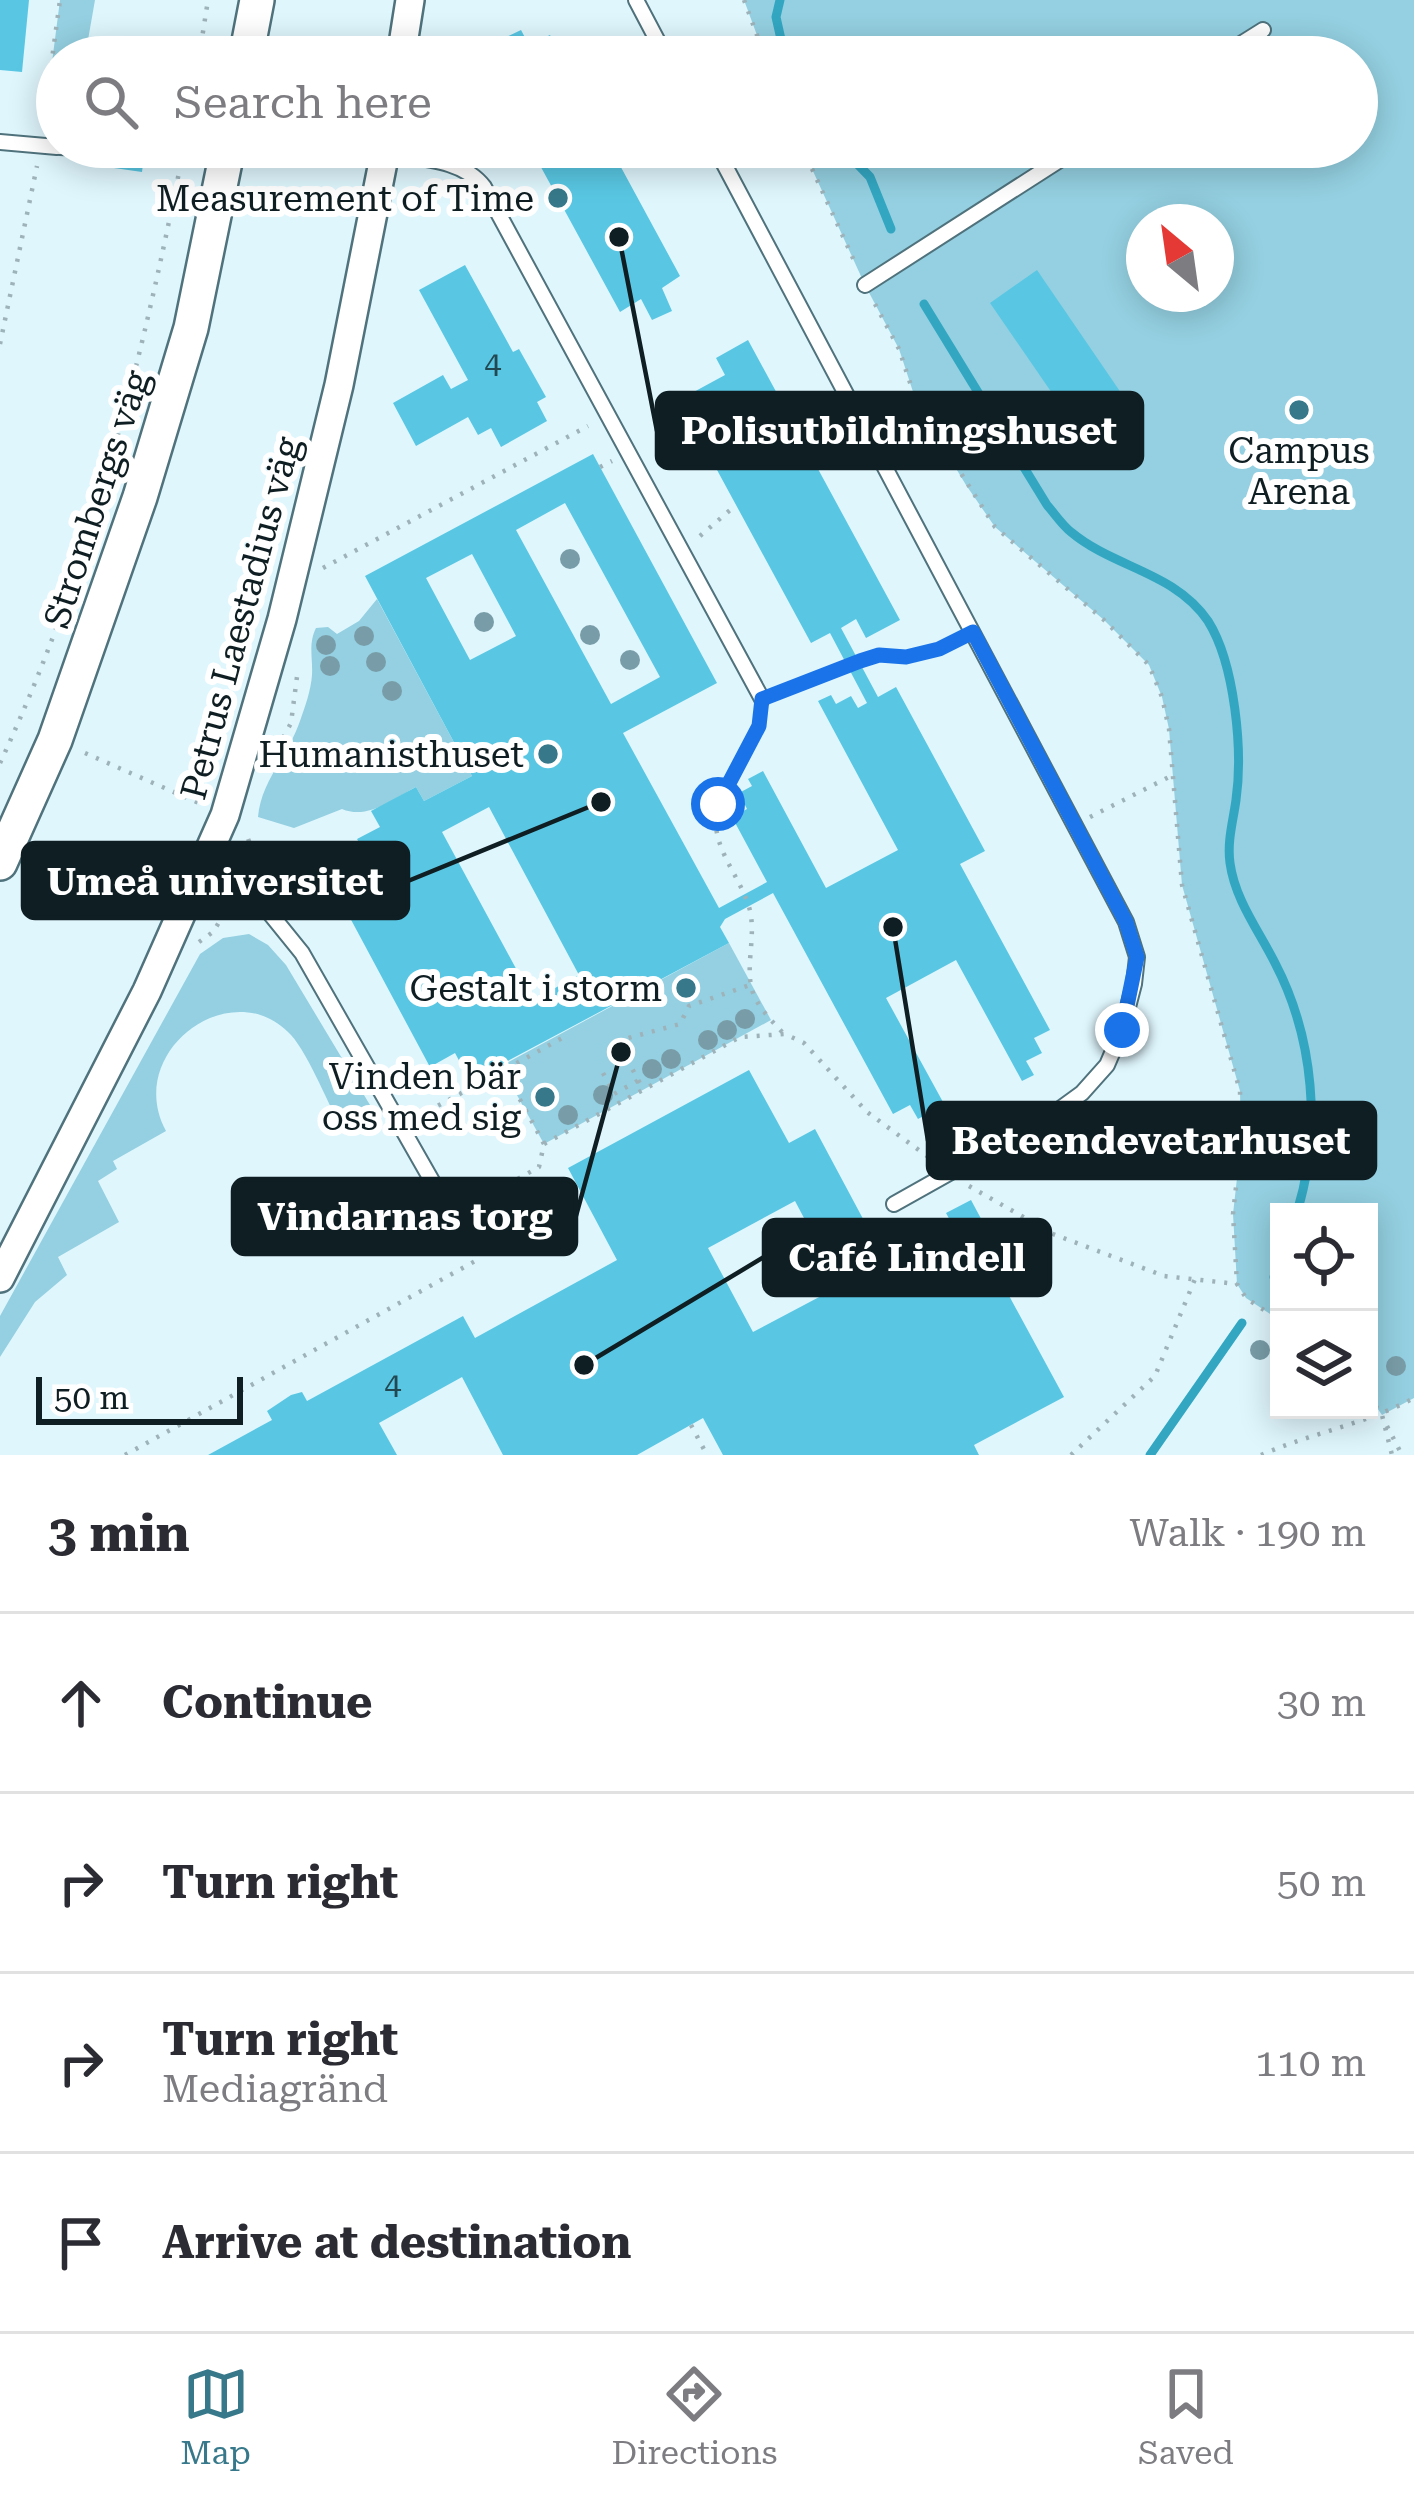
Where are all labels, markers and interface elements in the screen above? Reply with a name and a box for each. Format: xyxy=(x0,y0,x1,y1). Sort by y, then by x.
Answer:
search box xyxy=(36,36,1378,168)
icon: search xyxy=(78,69,144,135)
text: Search here xyxy=(174,76,432,129)
place label: Measurement of Time xyxy=(156,178,534,220)
marker: Measurement of Time xyxy=(545,185,571,211)
north arrow xyxy=(1126,204,1234,312)
house number: 4 xyxy=(485,345,502,380)
street label: Strombergs väg xyxy=(36,365,159,633)
callout: Polisutbildningshuset xyxy=(657,393,1142,468)
marker: Campus Arena xyxy=(1286,397,1312,423)
text: Polisutbildningshuset xyxy=(681,408,1117,454)
place label: Campus Arena xyxy=(1228,430,1370,513)
street label: Petrus Laestadius väg xyxy=(172,432,310,804)
place label: Humanisthuset xyxy=(258,734,524,776)
marker: Humanisthuset xyxy=(535,741,561,767)
route start xyxy=(691,777,745,831)
callout: Umeå universitet xyxy=(23,843,408,918)
text: Umeå universitet xyxy=(46,859,384,905)
place label: Gestalt i storm xyxy=(409,968,662,1010)
marker: Gestalt i storm xyxy=(673,975,699,1001)
route end xyxy=(1095,1003,1149,1057)
place label: Vinden bär oss med sig xyxy=(322,1056,522,1139)
marker: Vinden bär oss med sig xyxy=(532,1084,558,1110)
callout: Beteendevetarhuset xyxy=(928,1103,1375,1178)
text: Beteendevetarhuset xyxy=(952,1118,1351,1164)
callout: Vindarnas torg xyxy=(233,1179,576,1254)
text: Vindarnas torg xyxy=(257,1194,553,1240)
map controls xyxy=(1270,1203,1378,1419)
button: locate xyxy=(1270,1203,1378,1311)
callout: Café Lindell xyxy=(764,1220,1050,1295)
text: Café Lindell xyxy=(788,1235,1026,1281)
button: layers xyxy=(1270,1311,1378,1419)
house number: 4 xyxy=(385,1366,402,1401)
scale bar xyxy=(36,1371,243,1424)
text: 50 m xyxy=(54,1378,129,1417)
text: 3 min xyxy=(48,1504,190,1563)
text: Walk · 190 m xyxy=(1130,1510,1366,1556)
icon: ahead xyxy=(48,1670,114,1736)
text: Continue xyxy=(162,1676,373,1729)
text: 30 m xyxy=(1277,1680,1366,1726)
icon: right xyxy=(48,1850,114,1916)
text: Turn right xyxy=(162,1856,398,1909)
text: 50 m xyxy=(1277,1860,1366,1906)
text: Turn right xyxy=(162,2013,398,2066)
icon: right xyxy=(48,2030,114,2096)
text: 110 m xyxy=(1255,2040,1366,2086)
text: Mediagränd xyxy=(162,2066,388,2112)
icon: arrive xyxy=(48,2210,114,2276)
text: Arrive at destination xyxy=(162,2216,631,2269)
tab: Map xyxy=(180,2361,251,2472)
tab: Directions xyxy=(611,2361,777,2472)
tab: Saved xyxy=(1138,2361,1234,2472)

